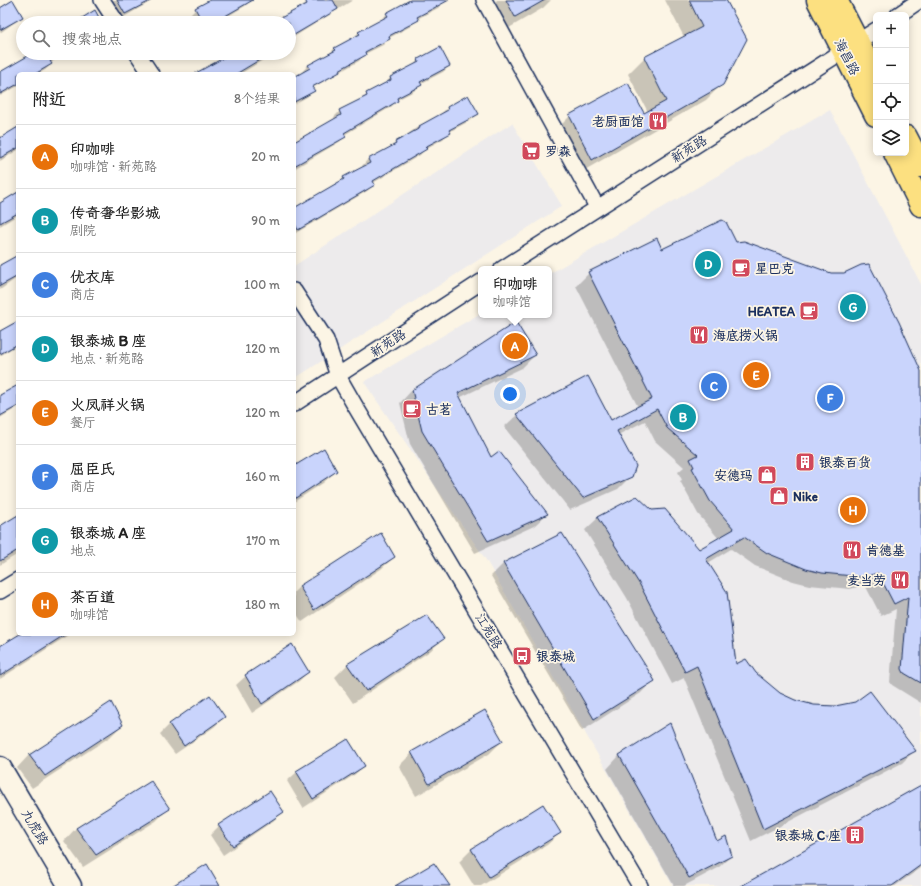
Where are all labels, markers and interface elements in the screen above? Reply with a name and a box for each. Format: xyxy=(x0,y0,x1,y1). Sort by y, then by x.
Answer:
map controls xyxy=(873,12,909,156)
button: + xyxy=(873,12,909,48)
search box xyxy=(16,16,296,60)
icon: search xyxy=(30,27,52,49)
text: 搜索地点 xyxy=(62,30,122,48)
street label: 海昌路 xyxy=(831,36,863,78)
button: − xyxy=(873,48,909,84)
button: locate xyxy=(873,84,909,120)
text: 附近 xyxy=(32,89,66,109)
text: 8个结果 xyxy=(234,91,280,106)
restaurant icon: 老厨面馆 xyxy=(647,110,669,132)
place label: 老厨面馆 xyxy=(592,114,644,129)
button: layers xyxy=(873,120,909,156)
street label: 新苑路 xyxy=(668,132,710,166)
text: 印咖啡 xyxy=(70,140,115,158)
supermarket icon: 罗森 xyxy=(520,140,542,162)
place label: 罗森 xyxy=(545,144,571,159)
text: A xyxy=(41,149,49,164)
text: 20 m xyxy=(251,149,280,164)
text: 咖啡馆 · 新苑路 xyxy=(70,159,157,174)
text: 传奇奢华影城 xyxy=(70,204,160,222)
text: B xyxy=(41,213,49,228)
text: 90 m xyxy=(251,213,280,228)
text: 剧院 xyxy=(70,223,96,238)
pin: D xyxy=(695,249,721,279)
cafe icon: 星巴克 xyxy=(730,257,752,279)
place label: 星巴克 xyxy=(755,261,794,276)
popup xyxy=(478,266,552,318)
text: 优衣库 xyxy=(70,268,115,286)
text: 印咖啡 xyxy=(492,275,538,293)
text: C xyxy=(41,277,49,292)
text: 100 m xyxy=(244,277,280,292)
text: 商店 xyxy=(70,287,96,302)
pin: G xyxy=(840,292,866,322)
text: 咖啡馆 xyxy=(492,294,532,309)
cafe icon: HEATEA xyxy=(798,300,820,322)
place label: HEATEA xyxy=(748,304,796,319)
restaurant icon: 海底捞火锅 xyxy=(688,324,710,346)
street label: 新苑路 xyxy=(368,326,408,360)
place label: 海底捞火锅 xyxy=(713,328,778,343)
pin: A xyxy=(502,331,528,361)
text: 银泰城 B 座 xyxy=(70,332,146,350)
text: D xyxy=(41,341,49,356)
text: 120 m xyxy=(245,341,280,356)
text: 地点 · 新苑路 xyxy=(70,351,144,366)
pin: E xyxy=(743,360,769,390)
pin: C xyxy=(701,371,727,401)
pin: F xyxy=(817,383,843,413)
your location xyxy=(500,384,520,404)
text: 火凤祥火锅 xyxy=(70,396,145,414)
cafe icon: 古茗 xyxy=(401,398,423,420)
place label: 古茗 xyxy=(426,402,452,417)
pin: B xyxy=(670,402,696,432)
text: E xyxy=(41,405,49,420)
text: 120 m xyxy=(245,405,280,420)
text: 餐厅 xyxy=(70,415,96,430)
building icon: 银泰百货 xyxy=(794,451,816,473)
place label: 银泰百货 xyxy=(819,455,871,470)
text: 屈臣氏 xyxy=(70,460,115,478)
shop icon: 安德玛 xyxy=(756,464,778,486)
place label: 安德玛 xyxy=(714,468,753,483)
text: F xyxy=(42,469,48,484)
text: 160 m xyxy=(245,469,280,484)
text: 商店 xyxy=(70,479,96,494)
shop icon: Nike xyxy=(768,485,790,507)
place label: Nike xyxy=(793,489,818,504)
pin: H xyxy=(840,495,866,525)
text: 银泰城 A 座 xyxy=(70,524,146,542)
text: G xyxy=(41,533,49,548)
text: 170 m xyxy=(246,533,280,548)
restaurant icon: 肯德基 xyxy=(841,539,863,561)
text: 地点 xyxy=(70,543,96,558)
place label: 肯德基 xyxy=(866,543,905,558)
restaurant icon: 麦当劳 xyxy=(889,569,911,591)
place label: 麦当劳 xyxy=(847,573,886,588)
text: 茶百道 xyxy=(70,588,115,606)
text: H xyxy=(41,597,50,612)
text: 180 m xyxy=(245,597,280,612)
text: 咖啡馆 xyxy=(70,607,109,622)
street label: 江苑路 xyxy=(473,610,505,652)
bus stop icon: 银泰城 xyxy=(511,645,533,667)
place label: 银泰城 xyxy=(536,649,575,664)
street label: 九虎路 xyxy=(19,806,51,848)
building icon: 银泰城 C 座 xyxy=(844,824,866,846)
place label: 银泰城 C 座 xyxy=(775,828,841,843)

